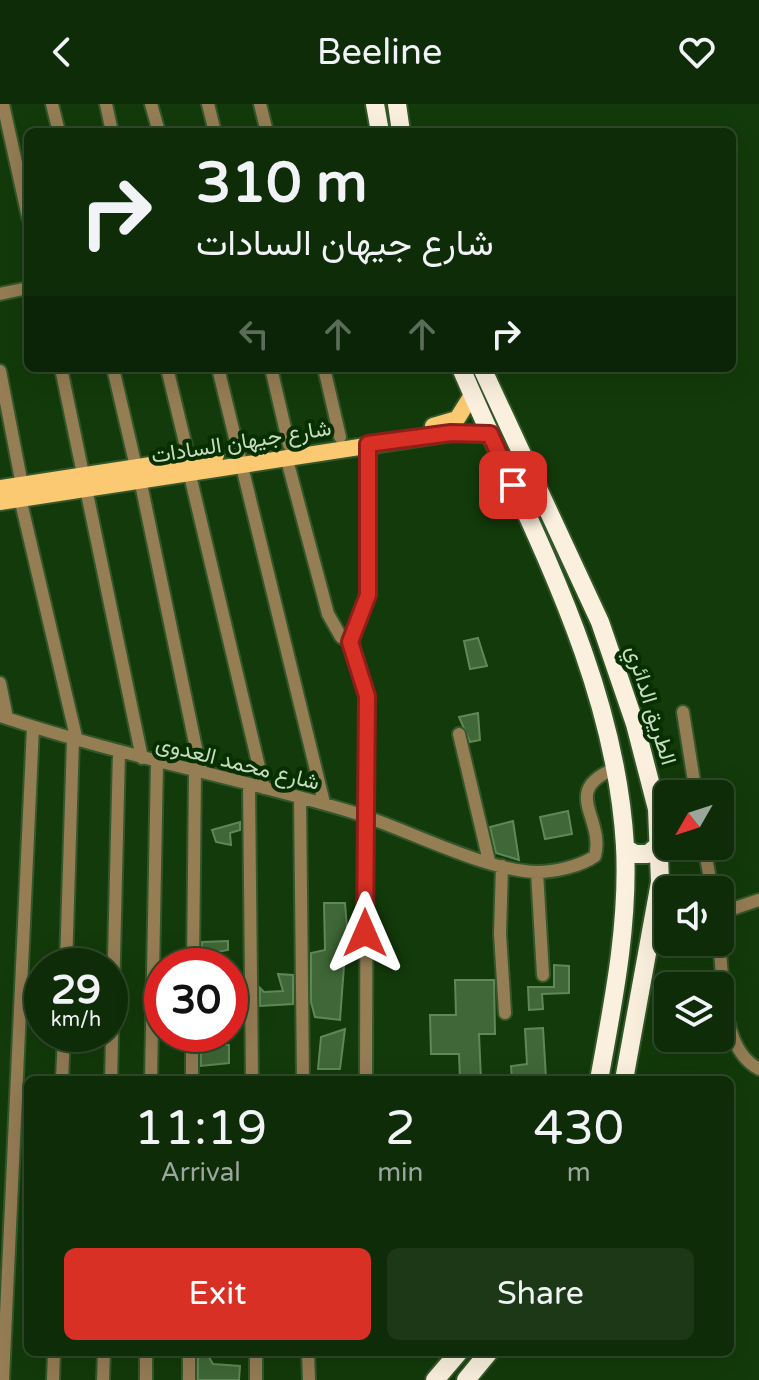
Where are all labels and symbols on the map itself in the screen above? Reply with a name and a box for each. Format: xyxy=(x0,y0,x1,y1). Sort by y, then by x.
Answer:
street label: شارع جيهان السادات xyxy=(149,415,333,470)
pin xyxy=(479,451,547,519)
street label: الطريق الدائري xyxy=(616,643,682,770)
street label: شارع محمد العدوى xyxy=(153,730,322,797)
north arrow xyxy=(654,780,734,860)
position arrow xyxy=(323,891,407,975)
speed limit sign: 30 xyxy=(144,948,248,1052)

